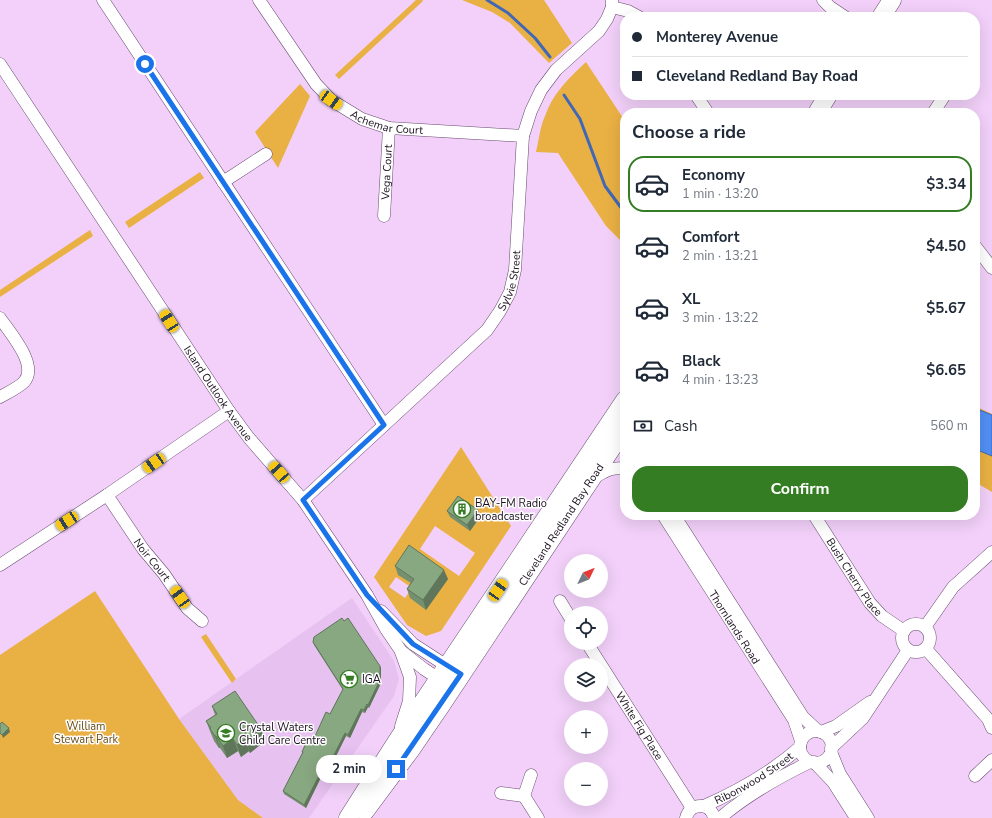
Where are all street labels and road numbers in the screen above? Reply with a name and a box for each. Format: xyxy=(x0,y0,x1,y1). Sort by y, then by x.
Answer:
street label: Achemar Court xyxy=(347,107,424,138)
street label: Vega Court xyxy=(378,144,396,201)
street label: Sylvie Street xyxy=(494,250,524,314)
street label: Island Outlook Avenue xyxy=(180,343,256,444)
street label: Cleveland Redland Bay Road xyxy=(515,461,607,589)
street label: Bush Cherry Place xyxy=(823,535,886,620)
street label: Noir Court xyxy=(130,536,174,584)
street label: Thornlands Road xyxy=(705,588,763,667)
street label: White Fig Place xyxy=(612,689,667,763)
street label: Ribonwood Street xyxy=(712,749,796,808)

